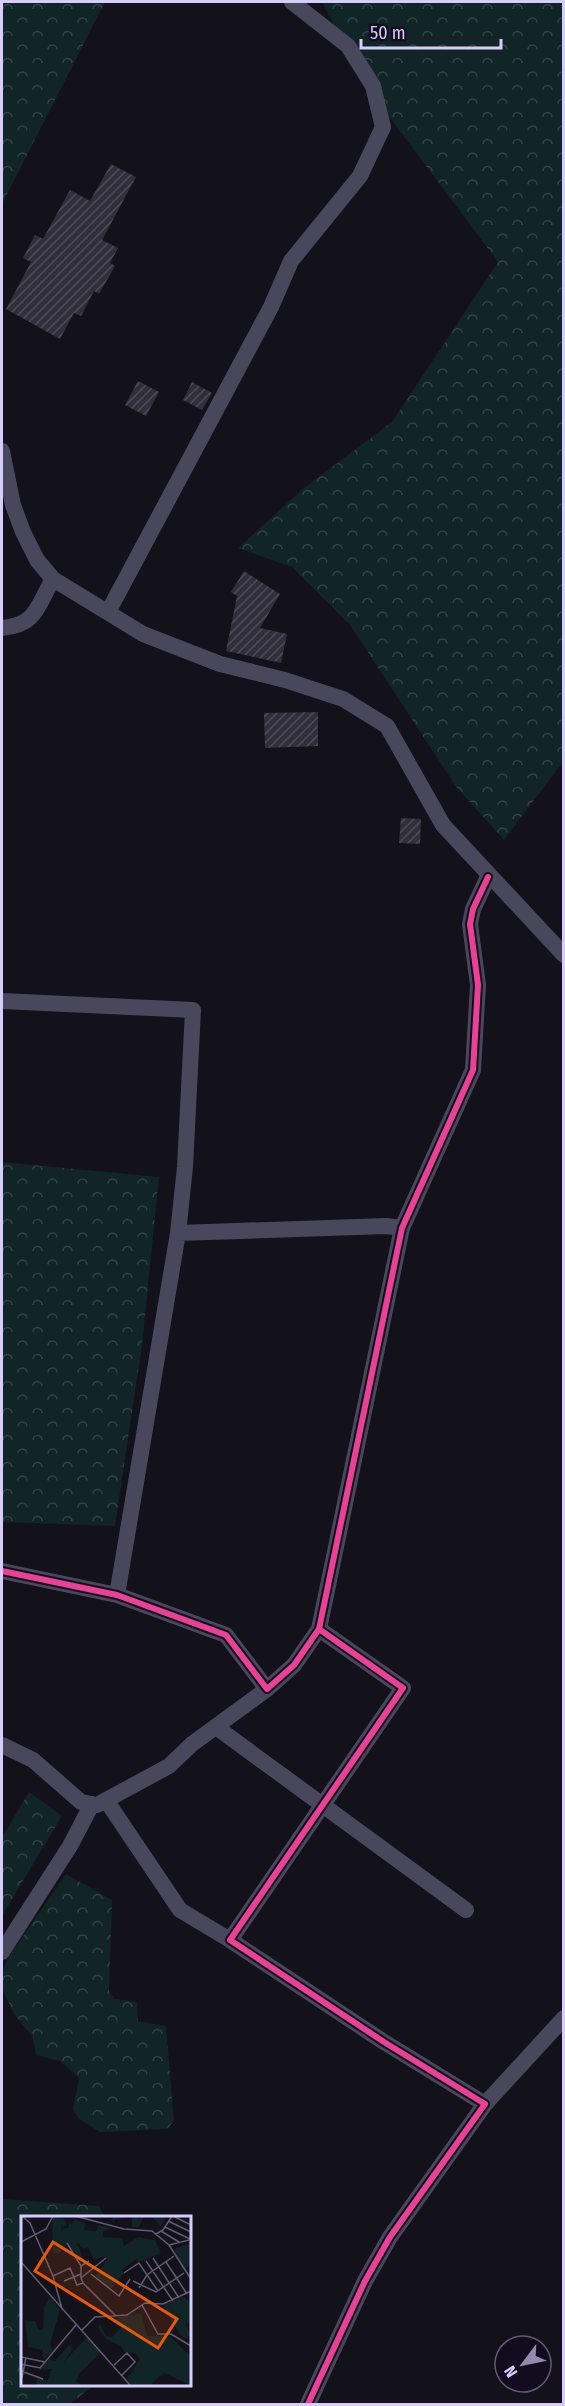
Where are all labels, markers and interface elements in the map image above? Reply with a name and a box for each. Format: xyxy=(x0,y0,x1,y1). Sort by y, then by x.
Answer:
scale bar xyxy=(361,12,500,50)
text: 50 m xyxy=(370,22,406,44)
inset map xyxy=(21,2216,190,2385)
north arrow xyxy=(493,2334,553,2394)
text: N xyxy=(500,2363,521,2381)

